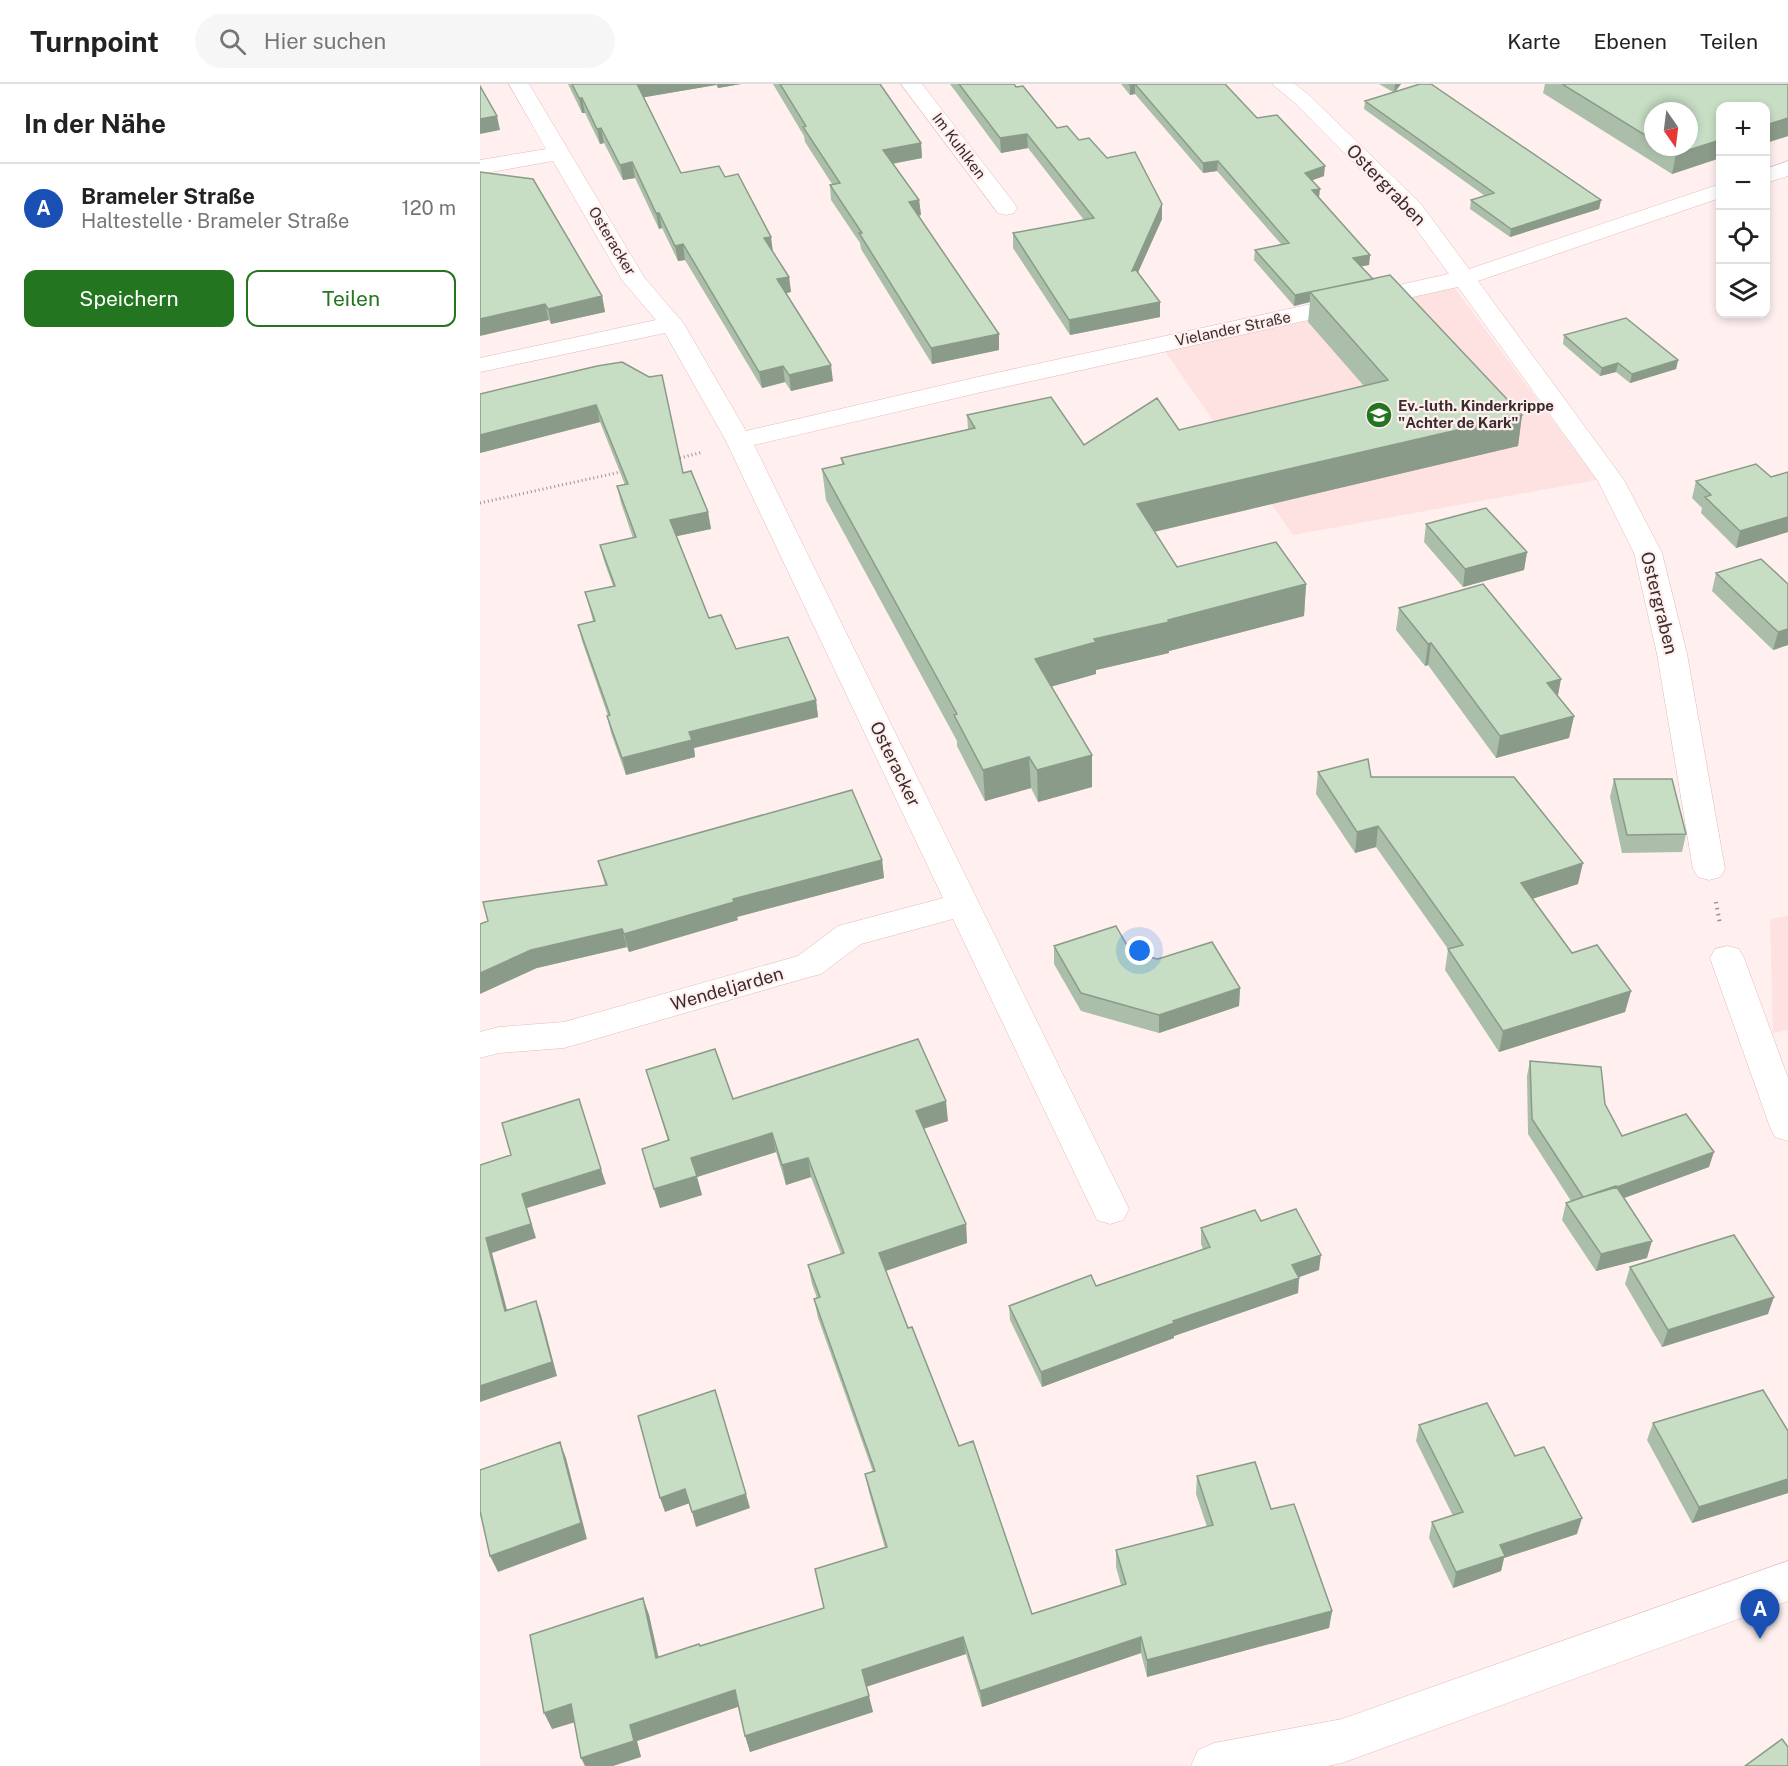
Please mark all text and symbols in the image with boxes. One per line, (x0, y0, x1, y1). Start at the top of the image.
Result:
search box (195, 14, 615, 68)
text: Turnpoint (30, 25, 159, 58)
icon: search (216, 25, 249, 58)
text: Hier suchen (264, 28, 386, 54)
text: Karte (1507, 29, 1561, 54)
text: Ebenen (1594, 29, 1667, 54)
text: Teilen (1700, 29, 1758, 54)
north arrow (1644, 102, 1698, 156)
map controls (1716, 102, 1770, 318)
button: + (1716, 102, 1770, 156)
text: In der Nähe (24, 108, 166, 139)
street label: Im Kuhlken (929, 110, 990, 182)
street label: Ostergraben (1342, 140, 1430, 230)
button: − (1716, 156, 1770, 210)
text: Brameler Straße (81, 183, 255, 209)
text: A (36, 196, 51, 220)
text: 120 m (402, 196, 456, 220)
street label: Osteracker (585, 203, 640, 278)
text: Haltestelle · Brameler Straße (81, 209, 349, 233)
button: locate (1716, 210, 1770, 264)
button: layers (1716, 264, 1770, 318)
button: Speichern (24, 270, 234, 327)
button: Teilen (246, 270, 456, 327)
street label: Vielander Straße (1174, 308, 1292, 349)
place label: Ev.-luth. Kinderkrippe "Achter de Kark" (1398, 397, 1554, 431)
school or university icon: Ev.-luth. Kinderkrippe "Achter de Kark" (1364, 400, 1394, 430)
street label: Ostergraben (1637, 549, 1682, 656)
street label: Osteracker (866, 718, 925, 810)
your location (1125, 936, 1154, 965)
street label: Wendeljarden (668, 962, 786, 1015)
pin: A (1740, 1590, 1780, 1639)

